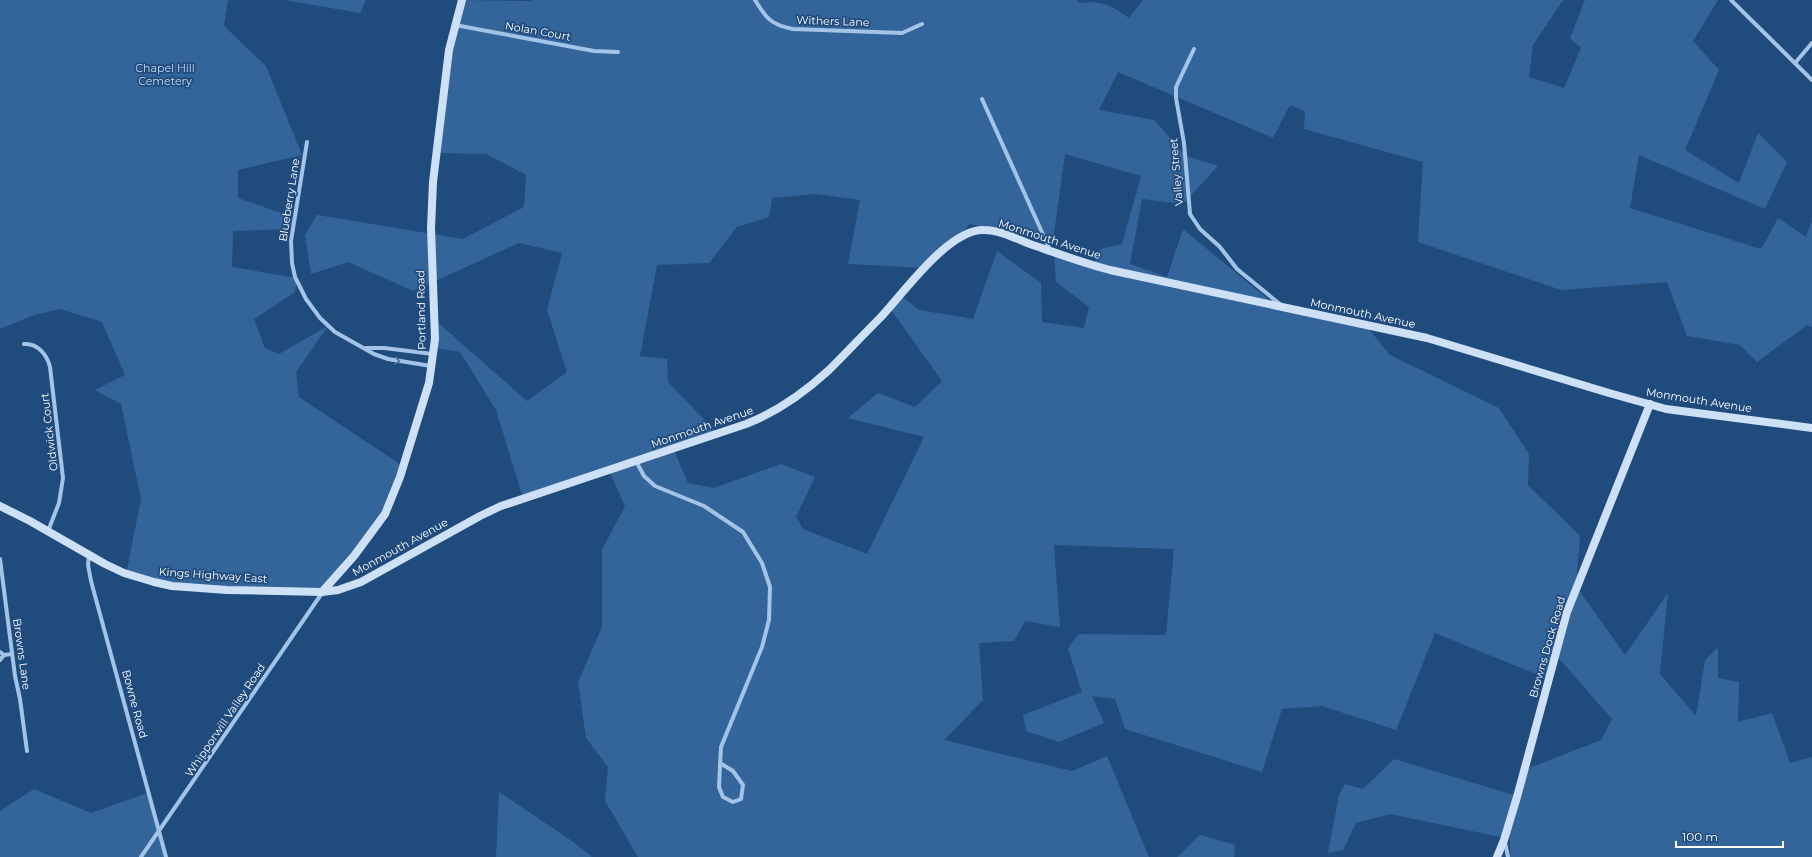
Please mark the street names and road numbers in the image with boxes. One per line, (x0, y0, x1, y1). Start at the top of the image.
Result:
street label: Withers Lane (796, 13, 870, 29)
street label: Nolan Court (504, 18, 572, 44)
street label: Valley Street (1166, 137, 1186, 207)
street label: Blueberry Lane (276, 157, 303, 243)
street label: Monmouth Avenue (997, 216, 1103, 262)
street label: Portland Road (413, 270, 429, 350)
street label: Monmouth Avenue (1309, 295, 1417, 331)
street label: Monmouth Avenue (1645, 385, 1753, 415)
street label: Oldwick Court (37, 392, 61, 472)
street label: Monmouth Avenue (649, 403, 755, 451)
street label: Monmouth Avenue (350, 515, 451, 579)
street label: Kings Highway East (158, 564, 268, 586)
street label: Browns Dock Road (1526, 595, 1568, 699)
street label: Browns Lane (10, 618, 34, 691)
street label: Whipporwill Valley Road (182, 661, 268, 779)
street label: Bowne Road (119, 668, 151, 740)

